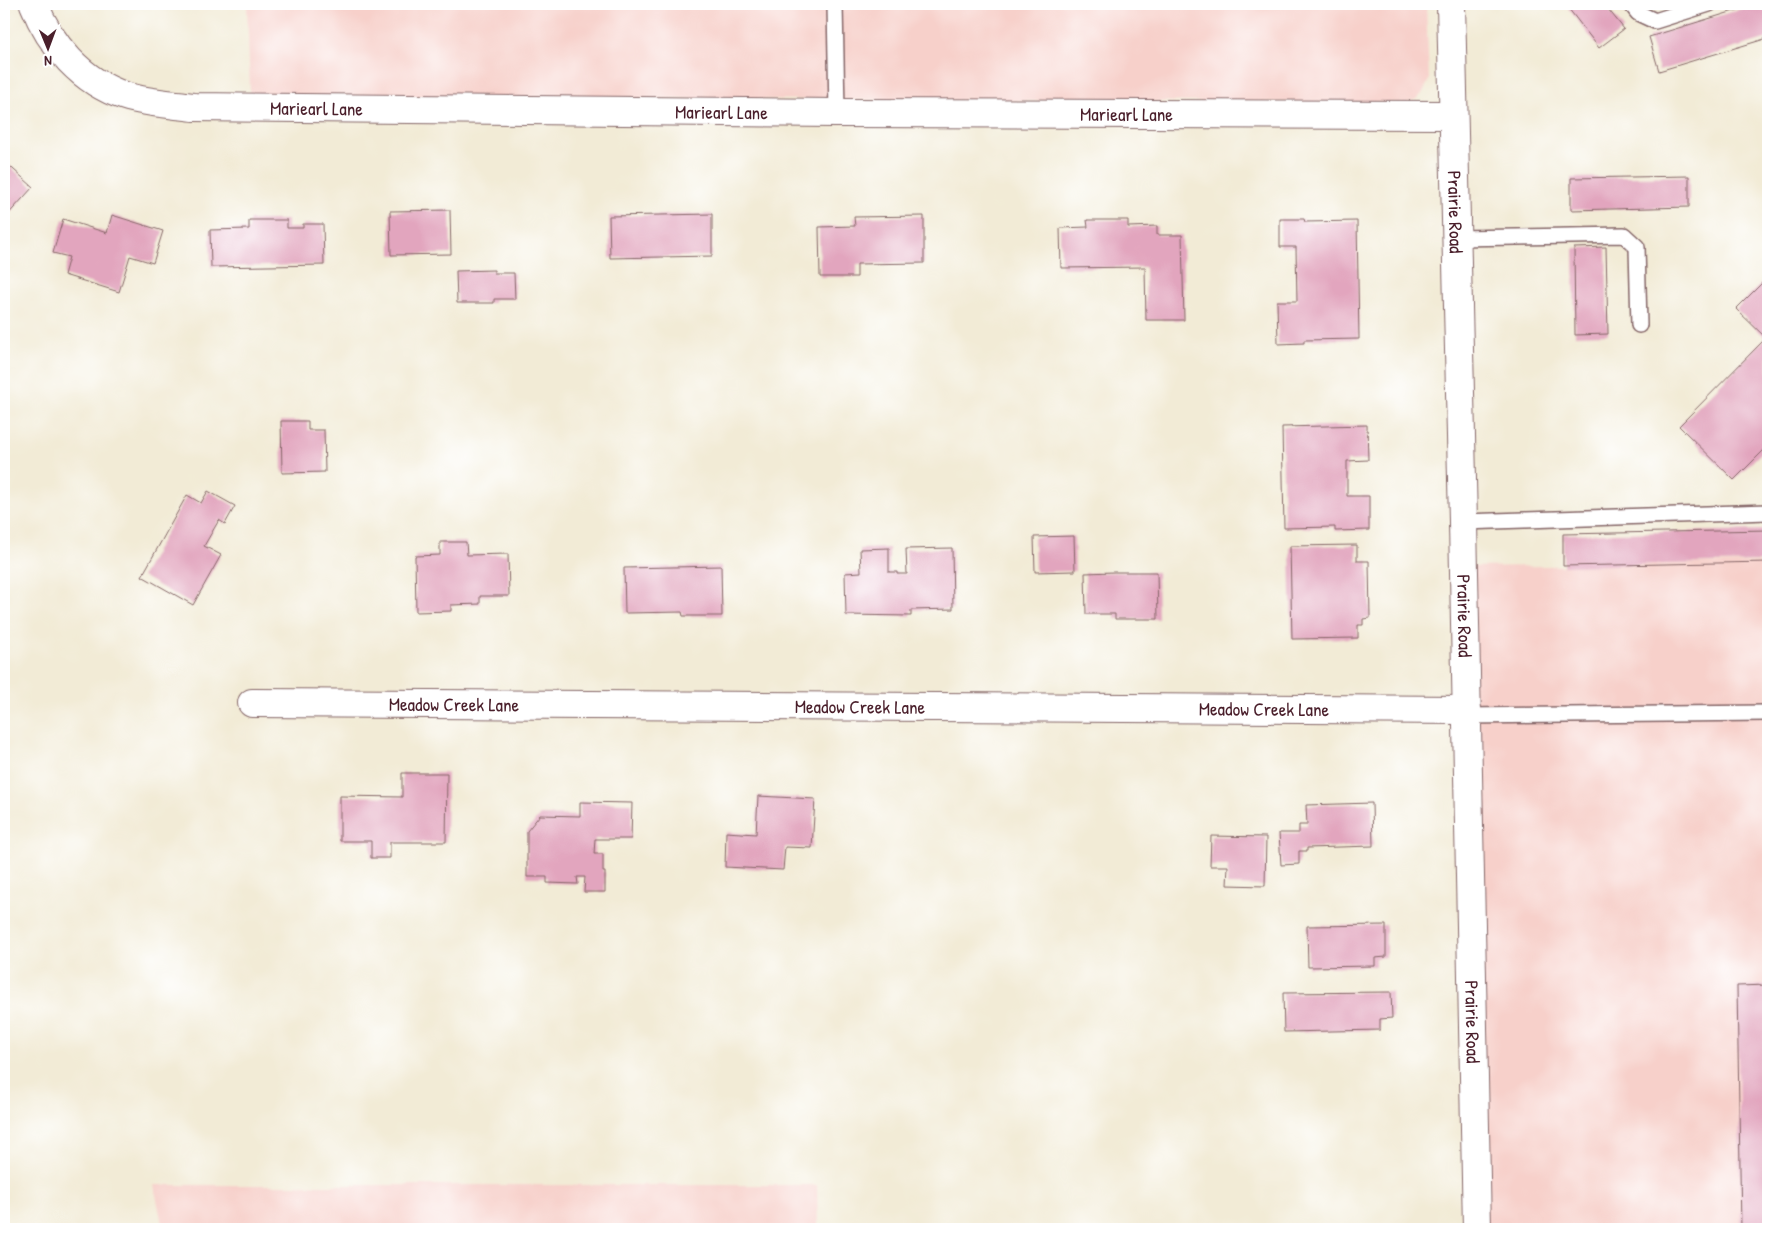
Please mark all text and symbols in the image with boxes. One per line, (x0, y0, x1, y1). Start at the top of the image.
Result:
north arrow (22, 22, 72, 72)
text: N (44, 52, 52, 71)
street label: Mariearl Lane (270, 95, 363, 122)
street label: Mariearl Lane (675, 98, 768, 125)
street label: Mariearl Lane (1080, 101, 1173, 127)
street label: Prairie Road (1442, 170, 1470, 254)
street label: Prairie Road (1451, 574, 1479, 658)
street label: Meadow Creek Lane (389, 691, 520, 718)
street label: Meadow Creek Lane (795, 693, 926, 720)
street label: Meadow Creek Lane (1199, 695, 1330, 722)
street label: Prairie Road (1459, 980, 1487, 1064)

